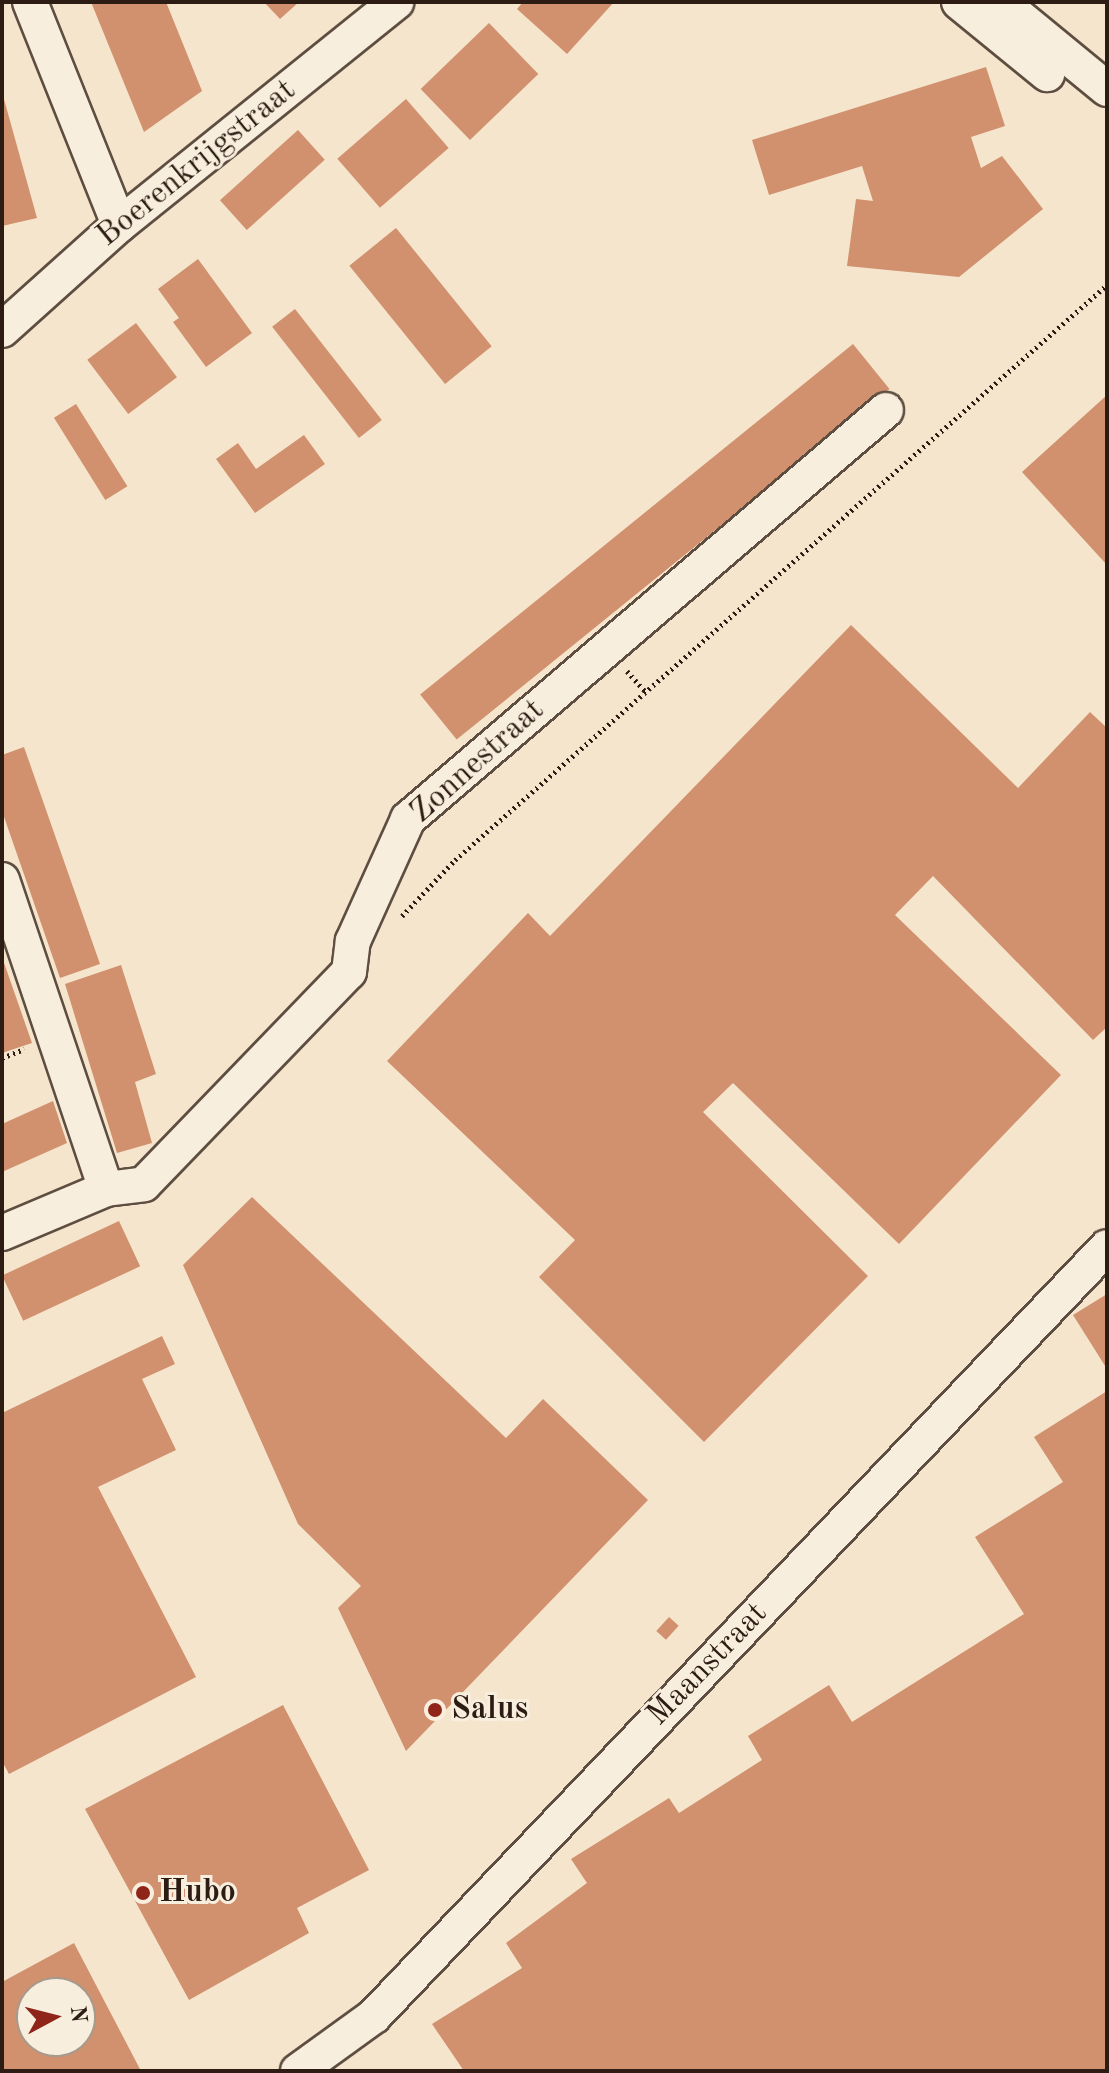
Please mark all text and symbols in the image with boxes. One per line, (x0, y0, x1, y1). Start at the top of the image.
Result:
street label: Boerenkrijgstraat (90, 72, 304, 256)
street label: Zonnestraat (403, 692, 553, 832)
street label: Maanstraat (640, 1595, 776, 1735)
place label: Salus (451, 1691, 528, 1729)
marker: Salus (426, 1701, 444, 1719)
place label: Hubo (159, 1874, 236, 1912)
marker: Hubo (134, 1884, 152, 1902)
north arrow (16, 1977, 96, 2057)
text: N (66, 2005, 90, 2024)

